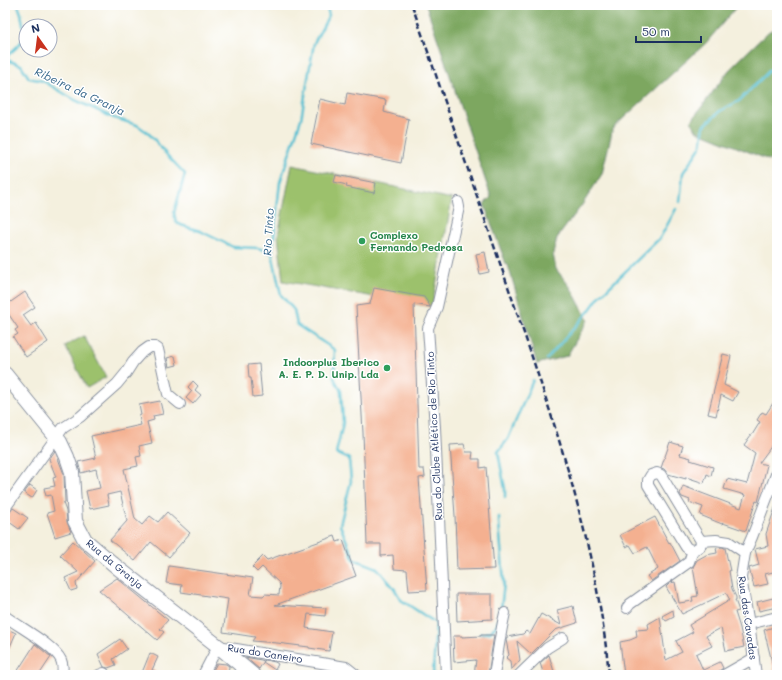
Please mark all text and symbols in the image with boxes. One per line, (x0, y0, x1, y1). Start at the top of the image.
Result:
north arrow (18, 18, 58, 58)
scale bar (636, 18, 701, 44)
text: N (30, 20, 41, 36)
text: 50 m (642, 23, 670, 39)
water label: Ribeira da Granja (32, 63, 128, 119)
water label: Rio Tinto (259, 207, 277, 256)
place label: Complexo Fernando Pedrosa (370, 228, 463, 254)
marker: Complexo Fernando Pedrosa (357, 236, 367, 246)
street label: Rua do Clube Atlético de Rio Tinto (423, 351, 445, 521)
place label: Indoorplus Iberico A. E. P. D. Unip. Lda (279, 355, 379, 381)
marker: Indoorplus Iberico A. E. P. D. Unip. Lda (382, 363, 392, 373)
street label: Rua da Granja (83, 536, 147, 592)
street label: Rua das Cavadas (735, 575, 761, 661)
street label: Rua do Caneiro (226, 640, 304, 666)

